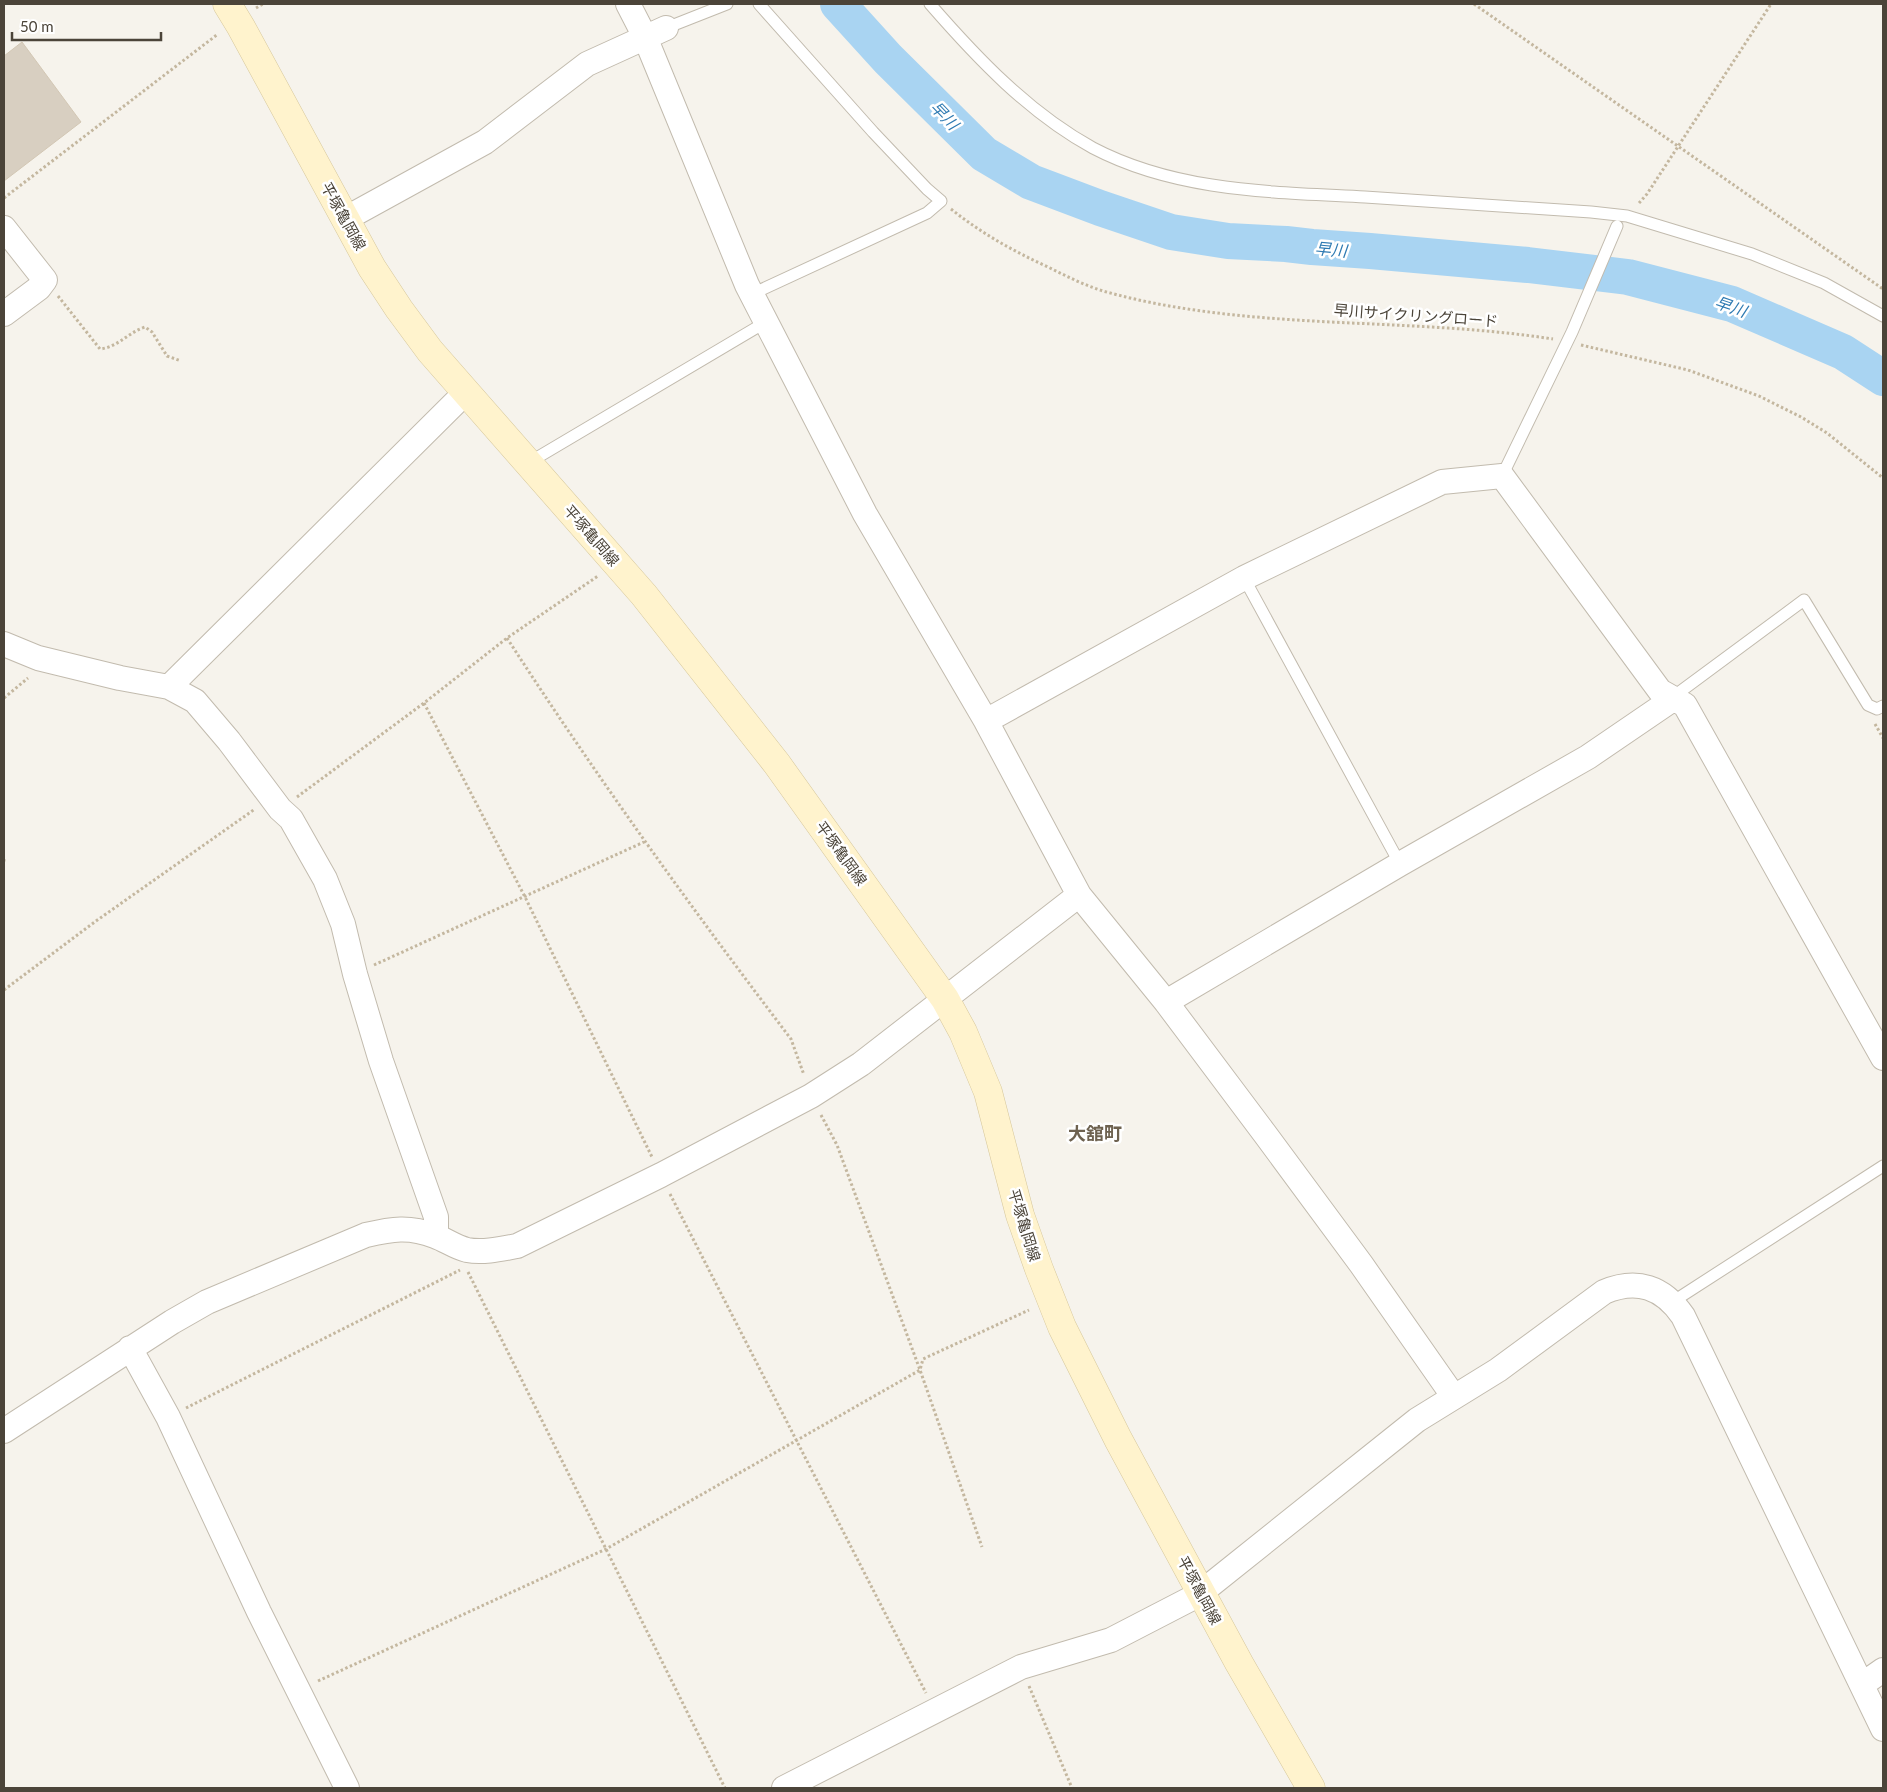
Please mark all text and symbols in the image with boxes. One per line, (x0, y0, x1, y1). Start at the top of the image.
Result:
scale bar (12, 10, 161, 42)
text: 50 m (20, 17, 54, 35)
water label: 早川 (927, 97, 964, 135)
street label: 平塚亀岡線 (318, 179, 370, 253)
water label: 早川 (1314, 238, 1350, 260)
water label: 早川 (1713, 292, 1751, 321)
street label: 早川サイクリングロード (1333, 300, 1499, 330)
street label: 平塚亀岡線 (561, 501, 623, 569)
street label: 平塚亀岡線 (813, 817, 871, 889)
district label: 大舘町 (1068, 1122, 1122, 1144)
street label: 平塚亀岡線 (1005, 1186, 1045, 1264)
street label: 平塚亀岡線 (1174, 1553, 1226, 1627)

